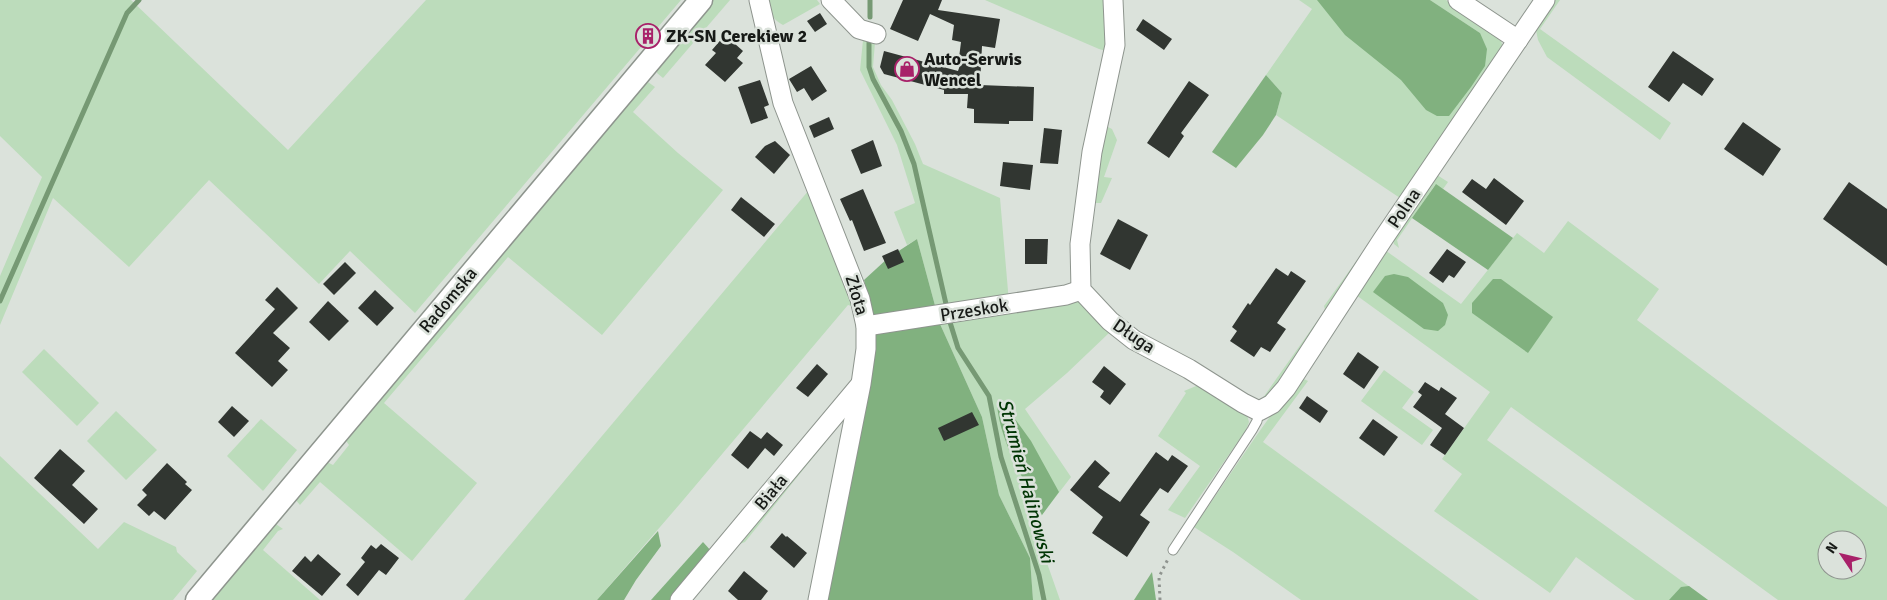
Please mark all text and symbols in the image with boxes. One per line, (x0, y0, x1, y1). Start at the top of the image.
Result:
building icon: ZK-SN Cerekiew 2 (635, 23, 661, 49)
place label: ZK-SN Cerekiew 2 (666, 25, 807, 47)
place label: Auto-Serwis Wencel (924, 48, 1022, 91)
shop icon: Auto-Serwis Wencel (894, 56, 920, 82)
street label: Polna (1383, 184, 1425, 232)
street label: Radomska (414, 263, 482, 337)
street label: Złota (841, 272, 873, 318)
street label: Przeskok (938, 294, 1010, 326)
street label: Długa (1109, 314, 1159, 358)
water label: Strumień Halinowski (993, 396, 1060, 567)
street label: Biała (750, 470, 792, 514)
north arrow (1817, 530, 1867, 580)
text: N (1822, 539, 1842, 557)

